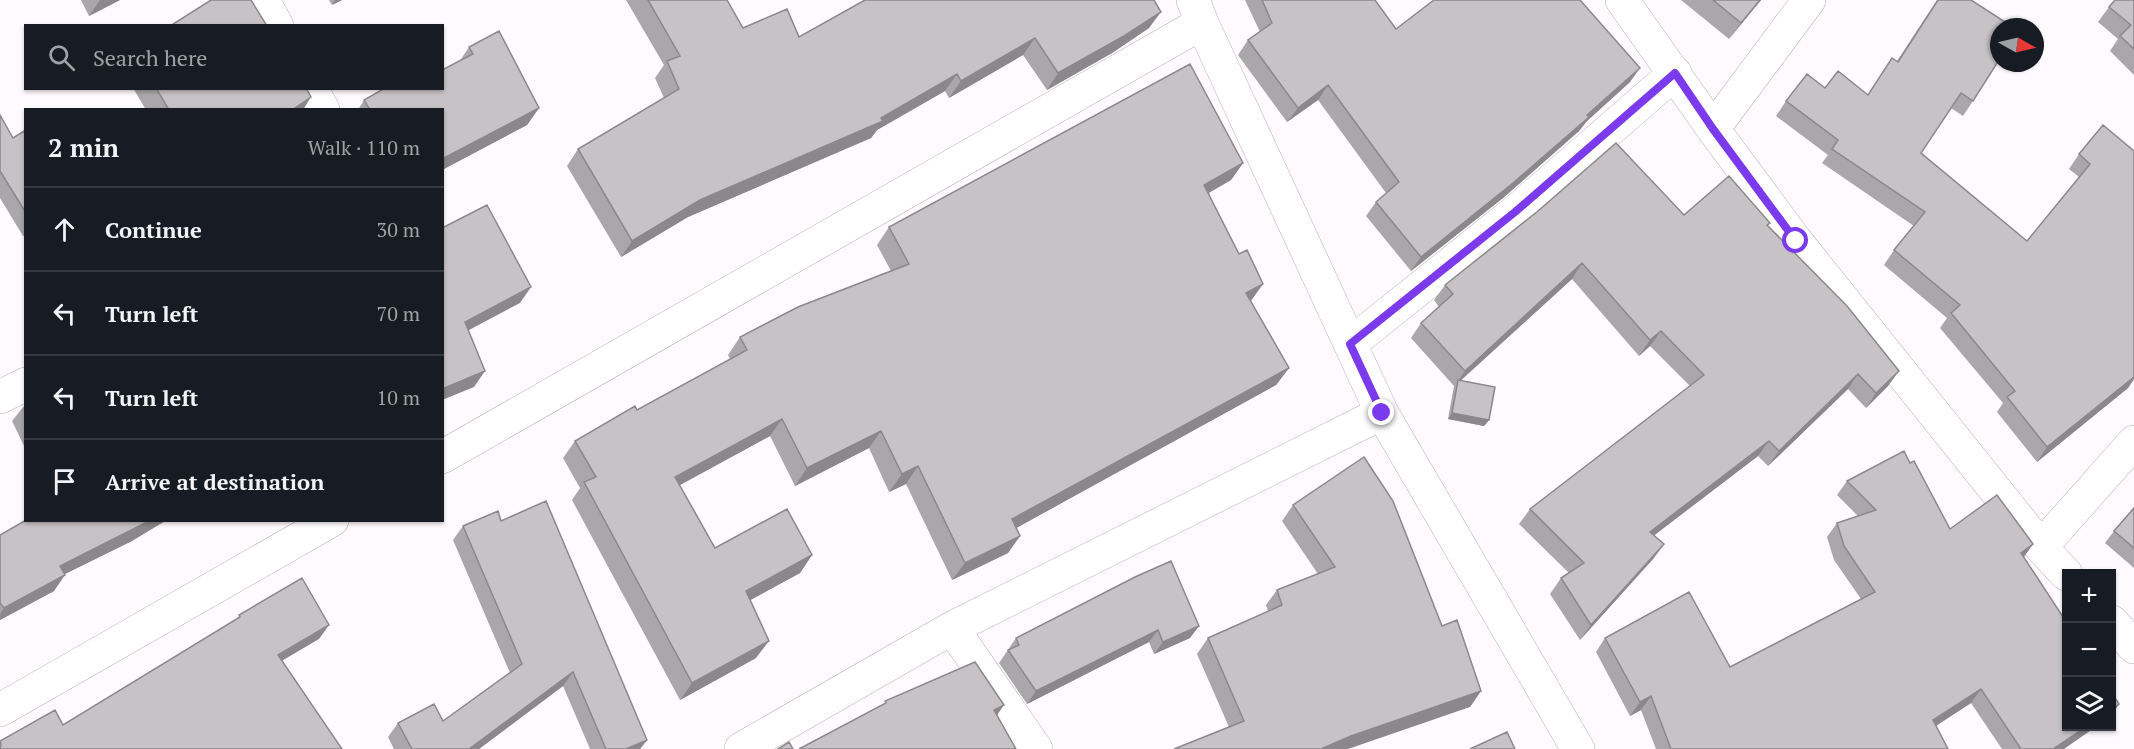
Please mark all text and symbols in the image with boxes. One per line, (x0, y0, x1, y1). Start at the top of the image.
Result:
north arrow (1990, 18, 2044, 72)
search box (24, 24, 444, 90)
icon: search (45, 41, 78, 74)
text: Search here (93, 43, 207, 72)
text: 2 min (48, 130, 119, 164)
text: Walk · 110 m (308, 134, 420, 161)
icon: ahead (48, 213, 81, 246)
text: Continue (105, 215, 202, 244)
text: 30 m (377, 216, 420, 243)
route start (1782, 227, 1808, 253)
icon: left (48, 297, 81, 330)
text: Turn left (105, 299, 198, 328)
text: 70 m (377, 300, 420, 327)
icon: left (48, 381, 81, 414)
text: Turn left (105, 383, 198, 412)
text: 10 m (377, 384, 420, 411)
route end (1368, 399, 1394, 425)
icon: arrive (48, 465, 81, 498)
text: Arrive at destination (105, 467, 324, 496)
map controls (2062, 569, 2116, 731)
button: + (2062, 569, 2116, 623)
button: − (2062, 623, 2116, 677)
button: layers (2062, 677, 2116, 731)

